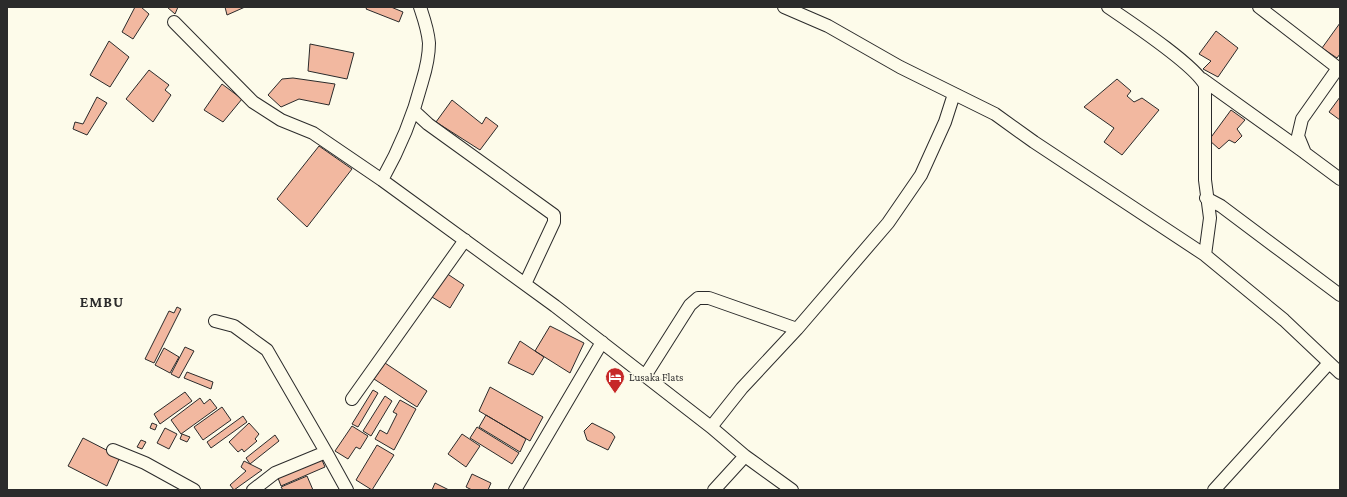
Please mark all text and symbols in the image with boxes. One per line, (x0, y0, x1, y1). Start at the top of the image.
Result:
district label: EMBU (80, 294, 124, 310)
hotel icon: Lusaka Flats (604, 366, 626, 394)
place label: Lusaka Flats (629, 371, 683, 383)

